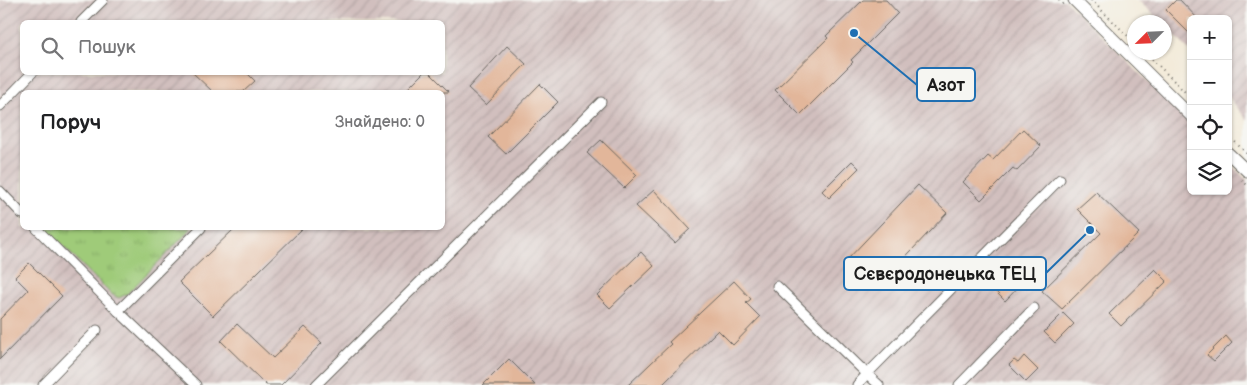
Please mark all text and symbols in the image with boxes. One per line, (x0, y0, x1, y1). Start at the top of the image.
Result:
north arrow (1127, 15, 1172, 60)
map controls (1187, 15, 1232, 195)
button: + (1187, 15, 1232, 60)
search box (20, 20, 445, 75)
icon: search (38, 34, 66, 62)
text: Пошук (78, 36, 136, 59)
button: − (1187, 60, 1232, 105)
callout: Азот (917, 68, 975, 101)
text: Азот (926, 75, 965, 96)
button: locate (1187, 105, 1232, 150)
text: Поруч (40, 110, 101, 135)
text: Знайдено: 0 (335, 113, 425, 132)
button: layers (1187, 150, 1232, 195)
callout: Сєвєродонецька ТЕЦ (844, 257, 1046, 290)
text: Сєвєродонецька ТЕЦ (854, 264, 1036, 285)

